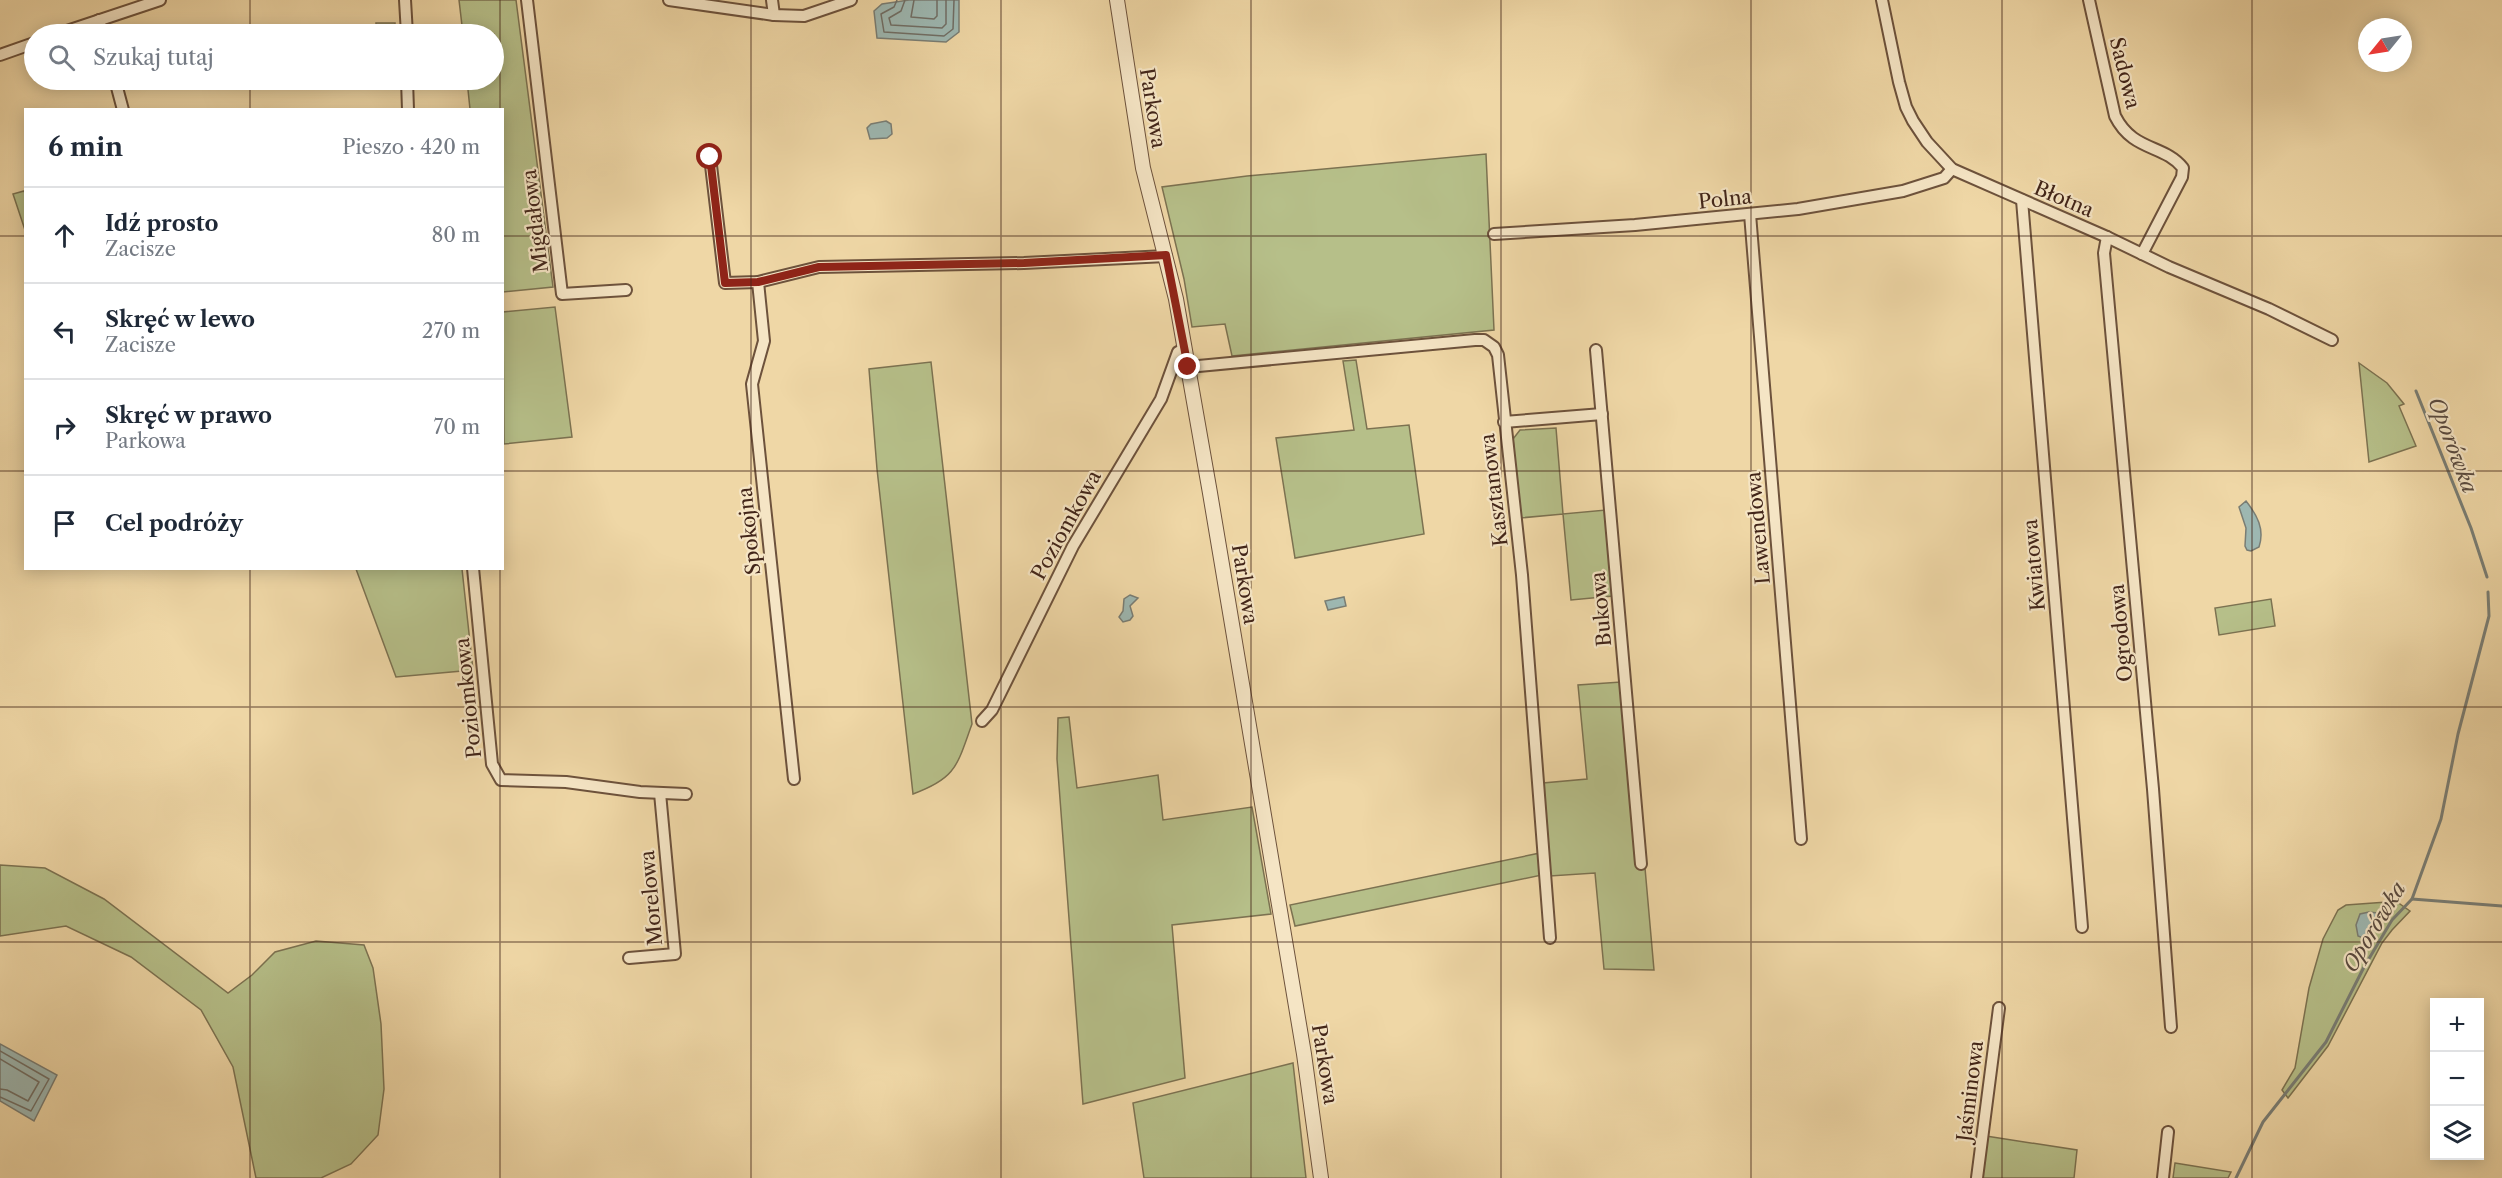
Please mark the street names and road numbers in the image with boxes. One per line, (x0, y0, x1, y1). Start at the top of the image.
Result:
street label: Sadowa (2105, 35, 2146, 112)
street label: Parkowa (1135, 66, 1171, 150)
street label: Migdałowa (517, 168, 553, 274)
street label: Błotna (2031, 176, 2098, 222)
street label: Polna (1697, 184, 1754, 214)
street label: Kasztanowa (1475, 432, 1513, 548)
street label: Poziomkowa (1026, 466, 1106, 584)
street label: Lawendowa (1741, 470, 1775, 585)
street label: Spokojna (732, 485, 766, 576)
street label: Kwiatowa (2018, 518, 2050, 612)
street label: Parkowa (1227, 542, 1263, 626)
street label: Bukowa (1586, 570, 1616, 648)
street label: Ogrodowa (2105, 583, 2137, 683)
street label: Poziomkowa (450, 636, 486, 760)
street label: Morelowa (635, 849, 667, 947)
street label: Parkowa (1307, 1022, 1343, 1106)
street label: Jaśminowa (1952, 1039, 1988, 1146)

